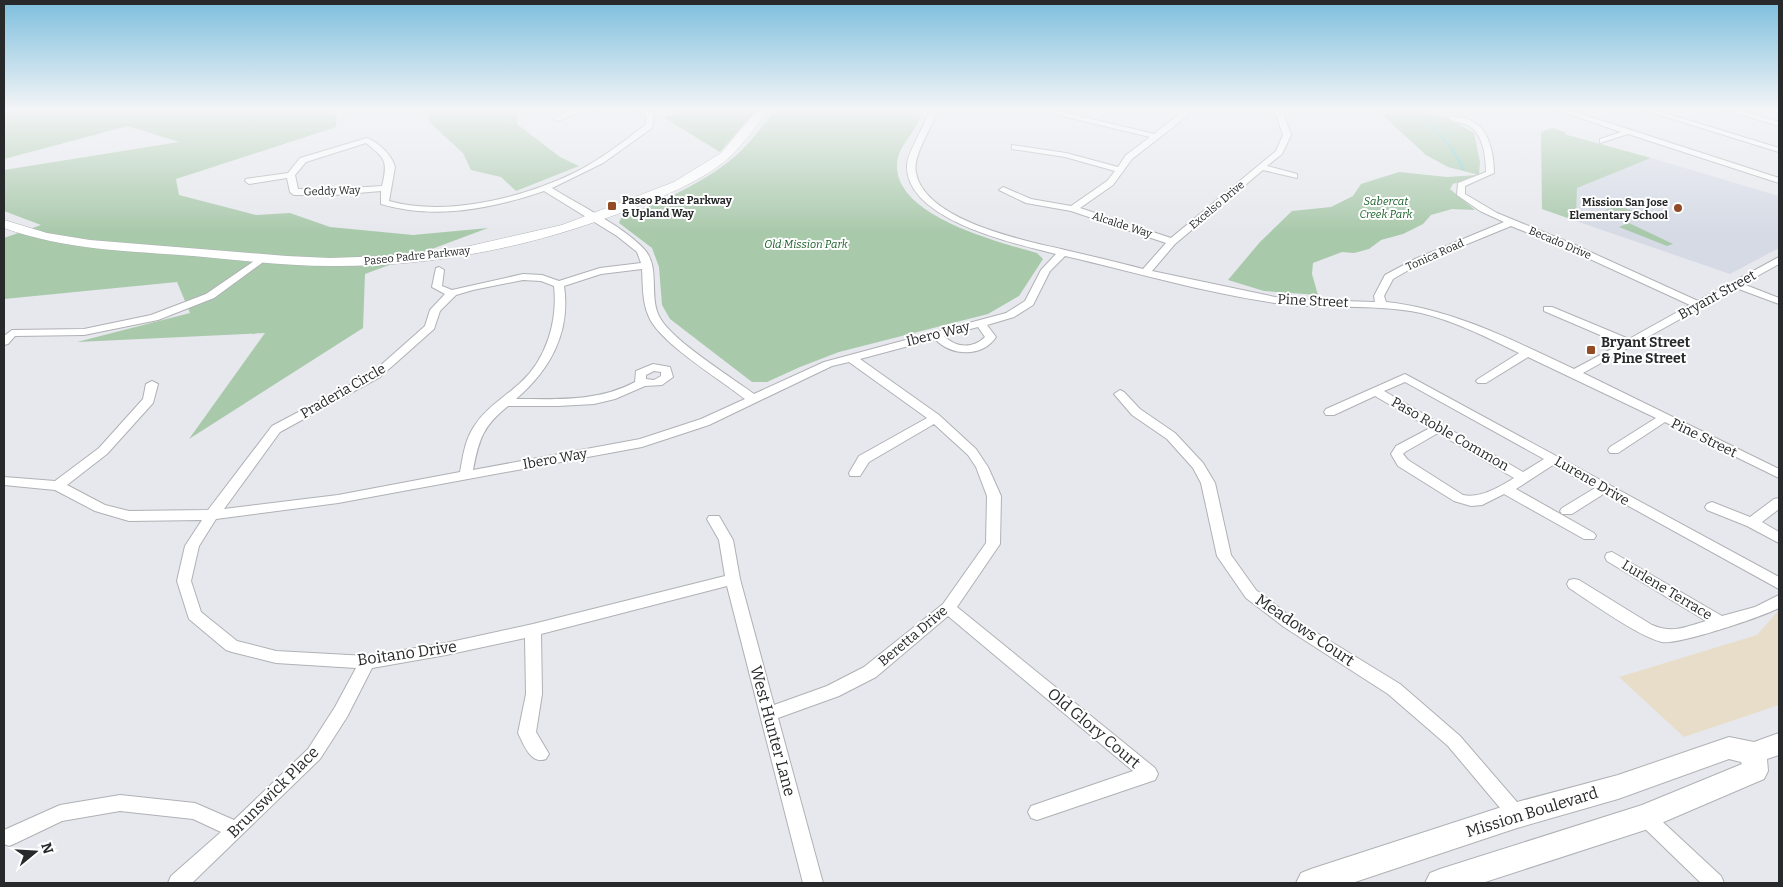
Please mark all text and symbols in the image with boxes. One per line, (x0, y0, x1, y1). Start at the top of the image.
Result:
street label: Excelso Drive (1187, 178, 1247, 232)
street label: Geddy Way (303, 184, 361, 198)
place label: Paseo Padre Parkway & Upland Way (622, 194, 733, 220)
park label: Sabercat Creek Park (1360, 195, 1413, 221)
place label: Mission San Jose Elementary School (1569, 196, 1669, 222)
marker: Paseo Padre Parkway & Upland Way (606, 200, 618, 212)
marker: Mission San Jose Elementary School (1672, 202, 1684, 214)
street label: Alcalde Way (1090, 209, 1154, 241)
street label: Becado Drive (1527, 224, 1593, 262)
street label: Tonica Road (1404, 236, 1466, 274)
park label: Old Mission Park (764, 238, 849, 251)
street label: Paseo Padre Parkway (363, 244, 471, 268)
street label: Bryant Street (1675, 267, 1759, 323)
street label: Pine Street (1277, 291, 1349, 311)
street label: Ibero Way (904, 318, 972, 350)
place label: Bryant Street & Pine Street (1601, 334, 1691, 367)
marker: Bryant Street & Pine Street (1585, 344, 1597, 356)
street label: Praderia Circle (297, 360, 389, 422)
street label: Paso Roble Common (1388, 393, 1512, 475)
street label: Pine Street (1668, 415, 1740, 461)
street label: Ibero Way (521, 445, 589, 473)
street label: Lurene Drive (1552, 453, 1632, 509)
street label: Lurlene Terrace (1619, 556, 1715, 624)
street label: Meadows Court (1252, 590, 1358, 670)
street label: Beretta Drive (875, 602, 951, 670)
street label: Boitano Drive (356, 637, 458, 669)
street label: West Hunter Lane (746, 664, 800, 798)
street label: Old Glory Court (1044, 684, 1144, 772)
street label: Brunswick Place (223, 742, 323, 842)
street label: Mission Boulevard (1464, 783, 1601, 841)
north arrow (10, 827, 60, 877)
text: N (37, 840, 57, 856)

